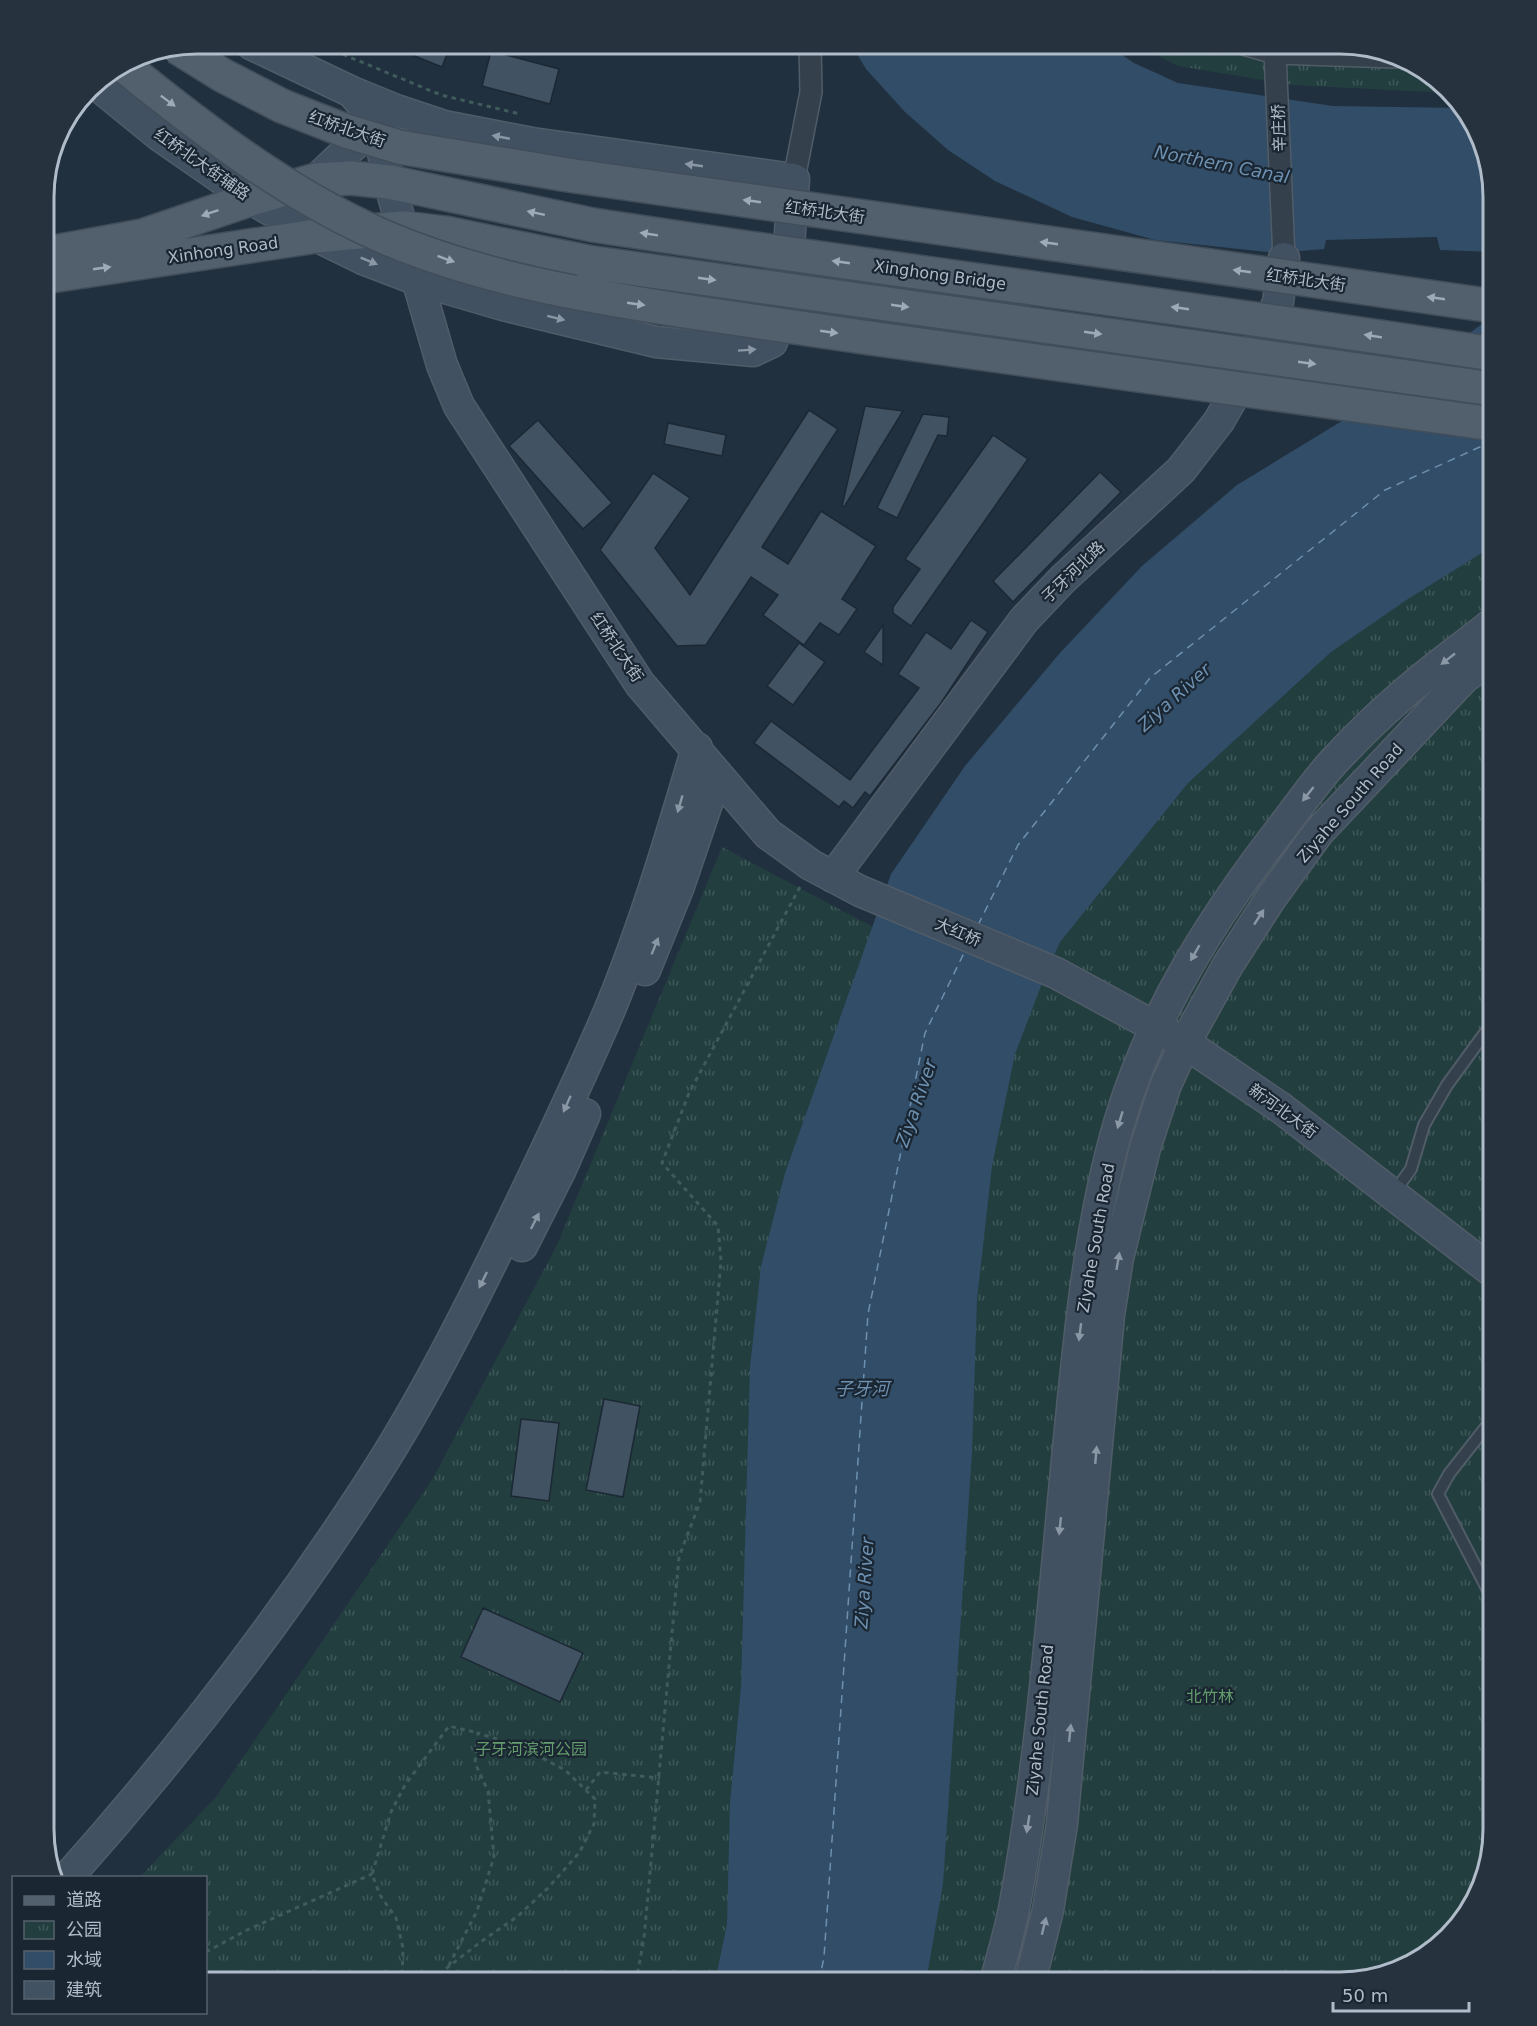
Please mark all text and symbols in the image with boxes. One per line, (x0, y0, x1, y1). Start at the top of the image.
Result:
one-way arrow (161, 95, 176, 107)
street label: 辛庄桥 (1269, 104, 1289, 152)
street label: 红桥北大街 (306, 107, 388, 151)
street label: 红桥北大街辅路 (151, 124, 253, 204)
one-way arrow (491, 132, 510, 141)
water label: Northern Canal (1153, 141, 1291, 187)
one-way arrow (685, 161, 704, 170)
one-way arrow (743, 197, 762, 206)
street label: 红桥北大街 (784, 197, 866, 227)
one-way arrow (201, 208, 219, 218)
one-way arrow (526, 208, 545, 217)
one-way arrow (639, 229, 658, 238)
street label: Xinhong Road (167, 233, 279, 267)
one-way arrow (1040, 239, 1059, 248)
one-way arrow (437, 255, 455, 264)
one-way arrow (361, 256, 379, 266)
street label: Xinghong Bridge (873, 256, 1007, 294)
one-way arrow (832, 257, 851, 267)
one-way arrow (92, 263, 111, 272)
street label: 红桥北大街 (1265, 265, 1347, 295)
one-way arrow (1233, 266, 1252, 275)
one-way arrow (698, 275, 717, 284)
one-way arrow (1426, 293, 1445, 302)
one-way arrow (626, 299, 645, 308)
one-way arrow (891, 302, 910, 311)
one-way arrow (1171, 304, 1190, 313)
one-way arrow (546, 313, 565, 323)
one-way arrow (819, 328, 838, 337)
one-way arrow (1084, 329, 1103, 338)
one-way arrow (1364, 331, 1383, 340)
one-way arrow (738, 345, 757, 354)
one-way arrow (1298, 358, 1317, 367)
street label: 子牙河北路 (1038, 537, 1108, 607)
street label: 红桥北大街 (587, 609, 647, 685)
one-way arrow (1440, 652, 1455, 664)
water label: Ziya River (1132, 658, 1216, 736)
street label: Ziyahe South Road (1293, 740, 1407, 866)
one-way arrow (1302, 786, 1315, 802)
one-way arrow (675, 795, 684, 813)
one-way arrow (1253, 909, 1264, 925)
street label: 大红桥 (932, 914, 984, 950)
one-way arrow (651, 937, 660, 955)
one-way arrow (1190, 945, 1200, 962)
water label: Ziya River (891, 1055, 941, 1151)
street label: 新河北大街 (1245, 1080, 1321, 1142)
one-way arrow (562, 1095, 571, 1113)
one-way arrow (1115, 1112, 1124, 1130)
street label: Ziyahe South Road (1073, 1162, 1119, 1314)
one-way arrow (530, 1212, 540, 1229)
one-way arrow (1114, 1252, 1123, 1271)
one-way arrow (478, 1271, 487, 1288)
one-way arrow (1075, 1323, 1085, 1342)
water label: 子牙河 (835, 1378, 892, 1399)
one-way arrow (1091, 1445, 1101, 1464)
one-way arrow (1056, 1517, 1065, 1536)
water label: Ziya River (850, 1535, 878, 1630)
street label: Ziyahe South Road (1023, 1644, 1057, 1796)
park label: 北竹林 (1186, 1687, 1234, 1706)
one-way arrow (1065, 1723, 1075, 1742)
park label: 子牙河滨河公园 (475, 1740, 587, 1759)
one-way arrow (1023, 1815, 1032, 1834)
legend (12, 1876, 207, 2014)
text: 道路 (66, 1889, 102, 1910)
one-way arrow (1040, 1917, 1050, 1935)
text: 公园 (66, 1919, 102, 1940)
text: 水域 (66, 1949, 102, 1970)
scale bar (1333, 1975, 1470, 2013)
text: 建筑 (66, 1979, 102, 2000)
text: 50 m (1342, 1985, 1388, 2006)

